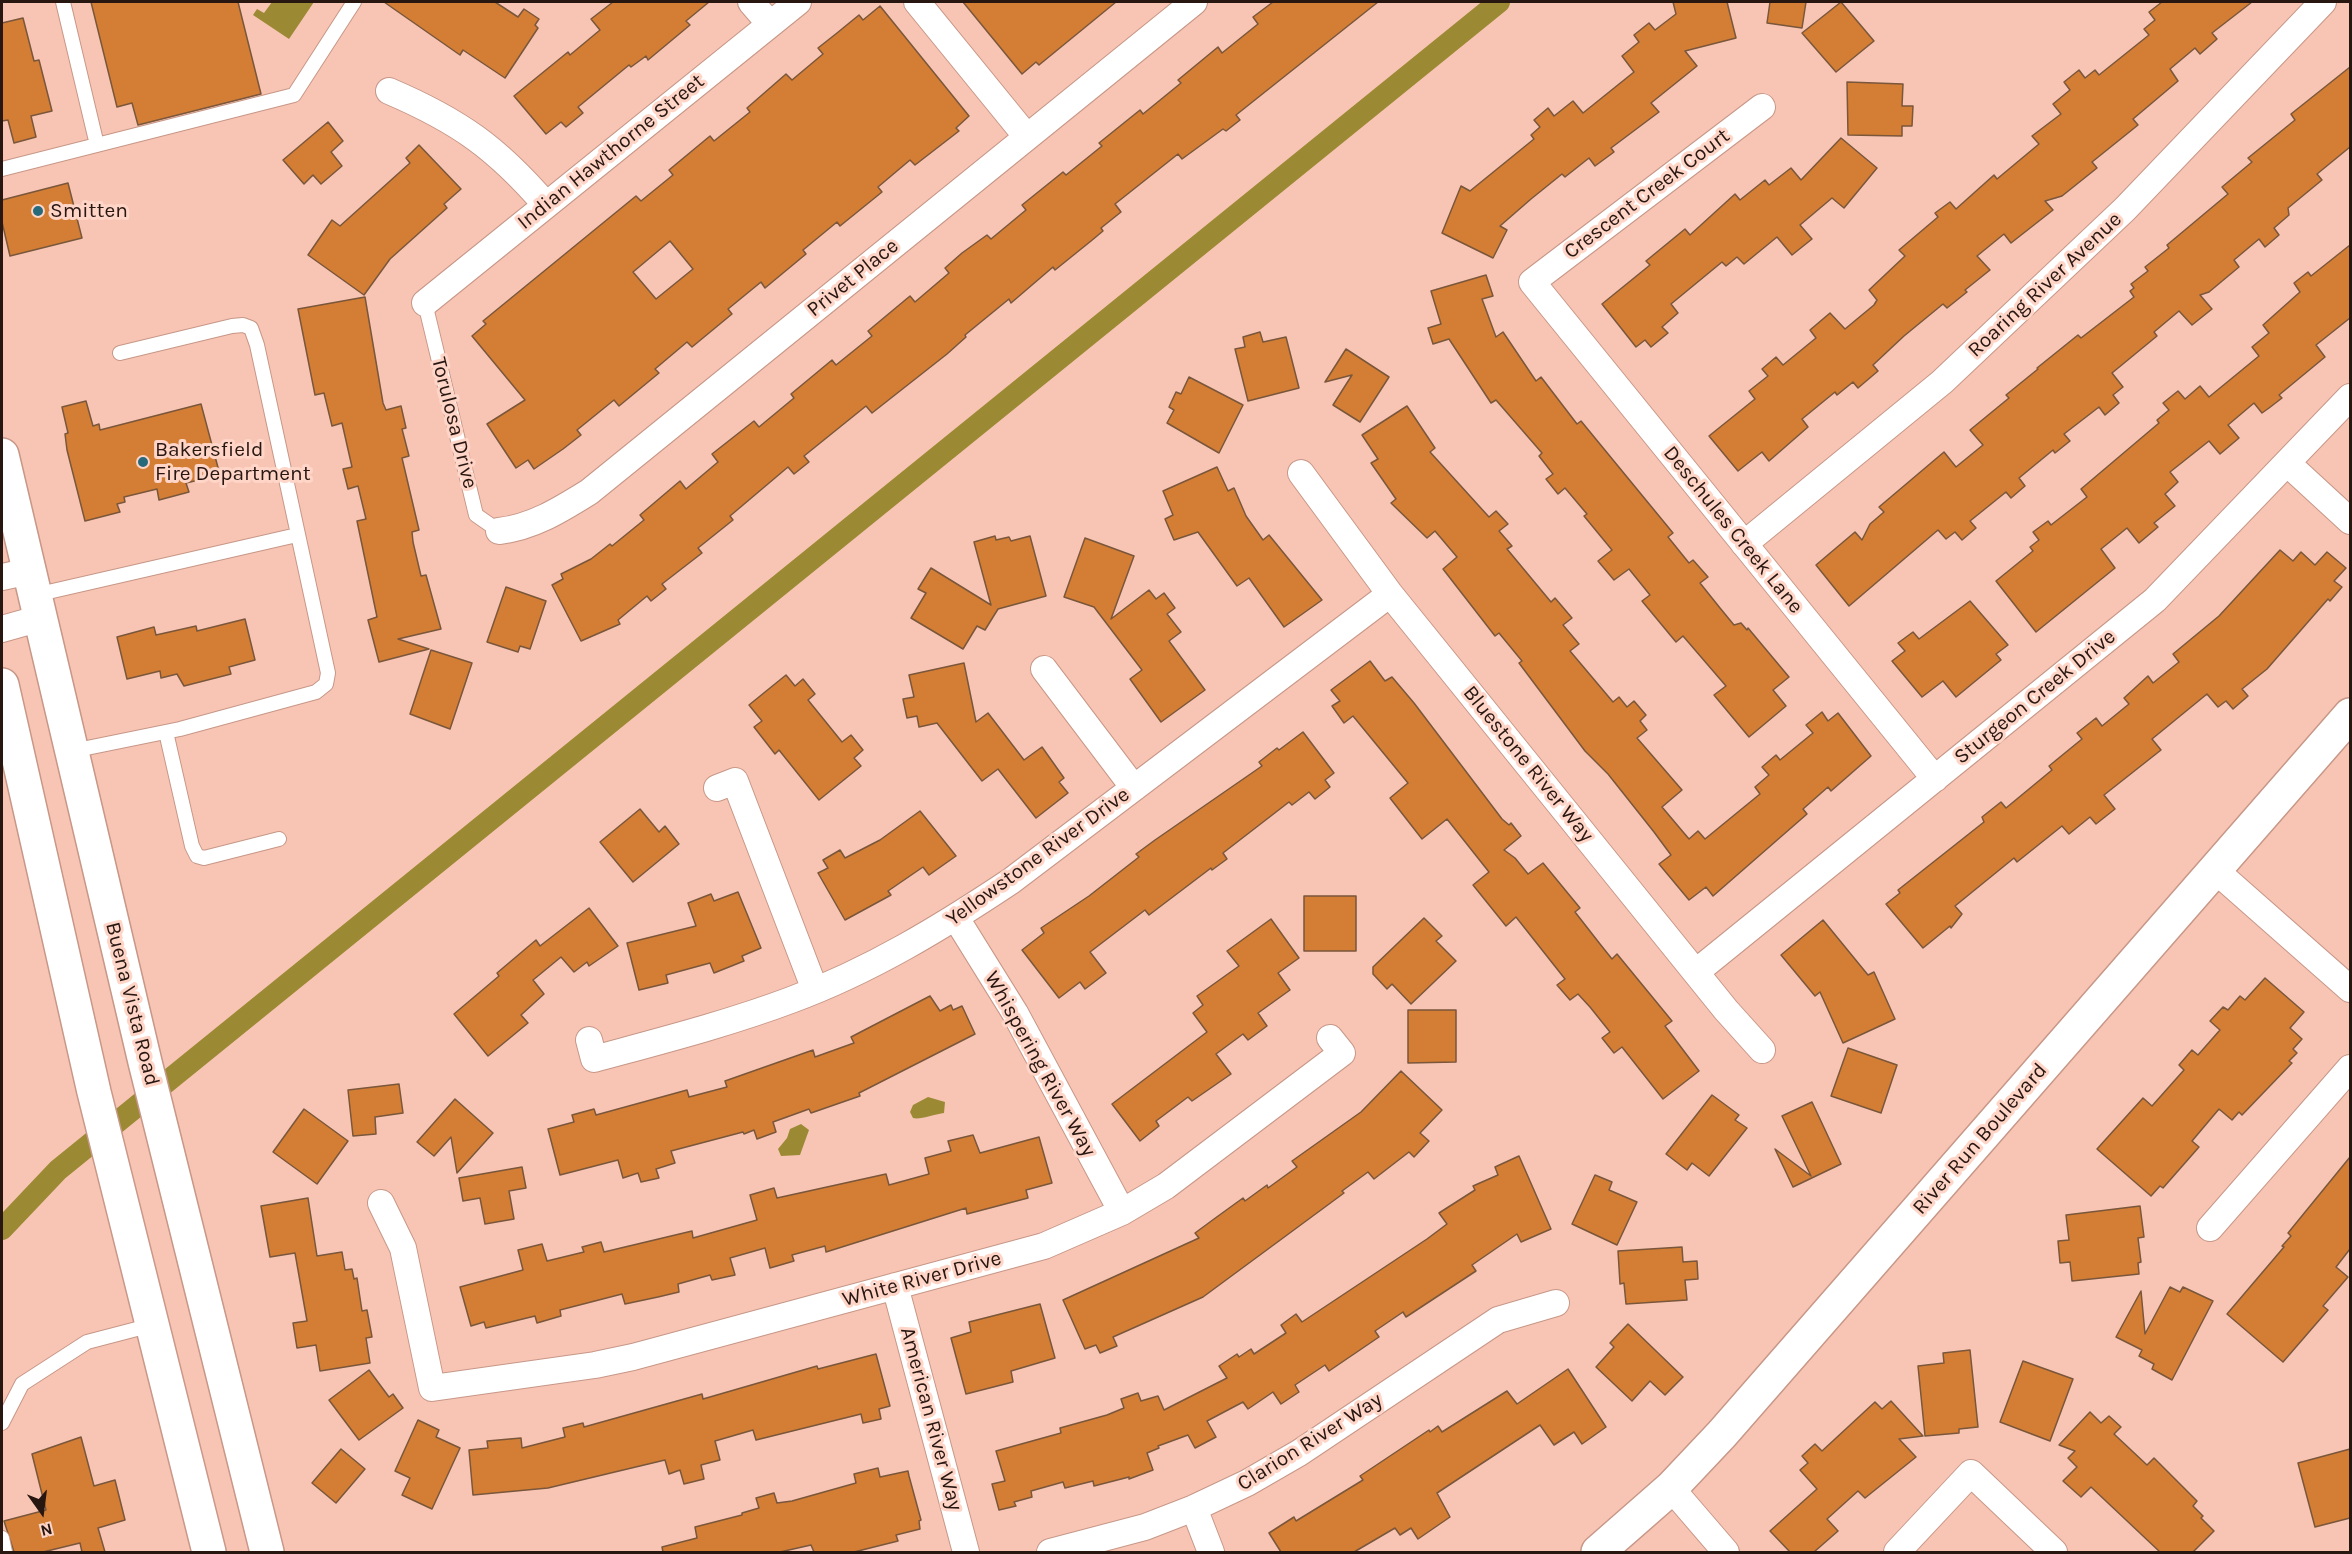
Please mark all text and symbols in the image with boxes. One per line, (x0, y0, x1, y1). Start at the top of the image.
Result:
street label: Indian Hawthorne Street (513, 69, 709, 235)
street label: Crescent Creek Court (1559, 123, 1735, 265)
place label: Smitten (50, 198, 128, 224)
marker: Smitten (31, 204, 45, 218)
street label: Roaring River Avenue (1963, 207, 2127, 363)
street label: Privet Place (802, 233, 904, 323)
street label: Torulosa Drive (425, 355, 483, 491)
place label: Bakersfield Fire Department (155, 437, 311, 487)
street label: Deschules Creek Lane (1658, 441, 1808, 619)
marker: Bakersfield Fire Department (136, 455, 150, 469)
street label: Sturgeon Creek Drive (1949, 624, 2121, 770)
street label: Bluestone River Way (1457, 681, 1599, 847)
street label: Yellowstone River Drive (941, 782, 1135, 932)
street label: Buena Vista Road (99, 920, 165, 1088)
street label: Whispering River Way (979, 967, 1101, 1161)
street label: River Run Boulevard (1907, 1058, 2053, 1220)
street label: White River Drive (840, 1246, 1004, 1312)
street label: American River Way (894, 1325, 968, 1513)
street label: Clarion River Way (1233, 1387, 1387, 1497)
north arrow (12, 1482, 72, 1542)
text: N (39, 1519, 54, 1541)

